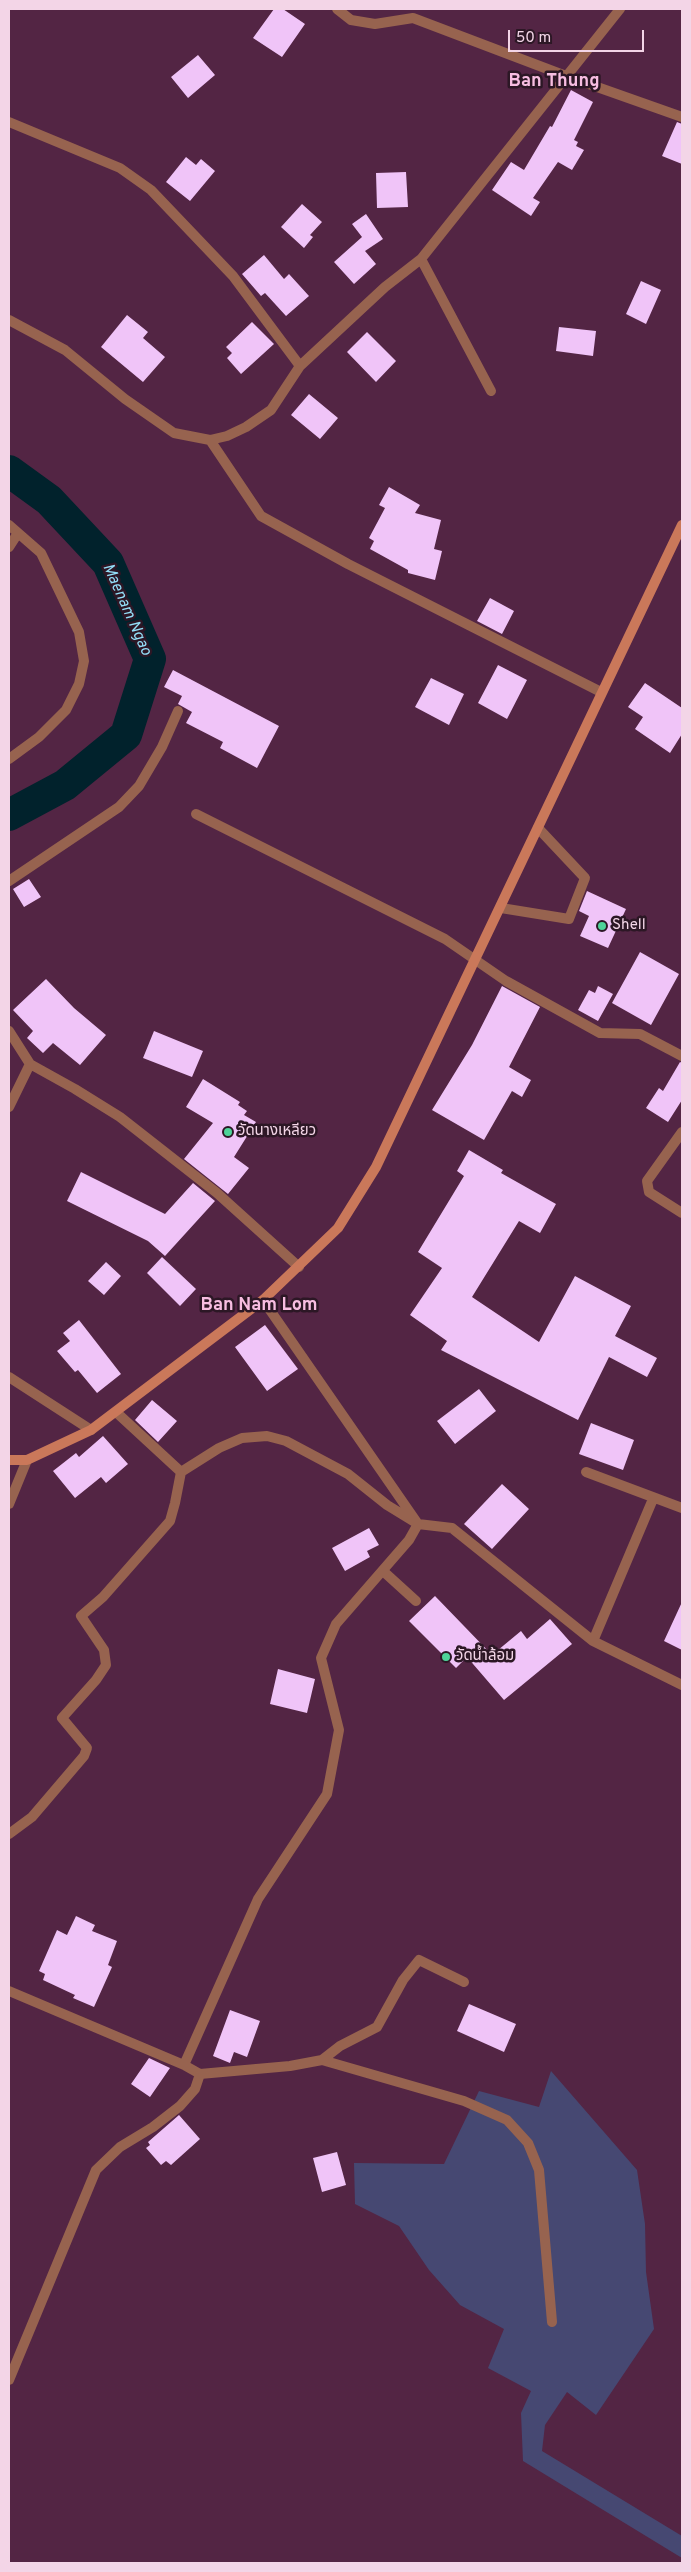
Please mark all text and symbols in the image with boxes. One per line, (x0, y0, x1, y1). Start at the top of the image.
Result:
scale bar (511, 20, 647, 52)
text: 50 m (516, 29, 551, 48)
district label: Ban Thung (508, 71, 600, 93)
water label: Maenam Ngao (97, 561, 155, 659)
place label: Shell (612, 917, 646, 935)
marker: Shell (596, 920, 608, 932)
place label: วัดนางเหลียว (238, 1123, 316, 1141)
marker: วัดนางเหลียว (222, 1126, 234, 1138)
district label: Ban Nam Lom (200, 1295, 318, 1317)
place label: วัดน้ำล้อม (456, 1648, 514, 1666)
marker: วัดน้ำล้อม (440, 1651, 452, 1663)

